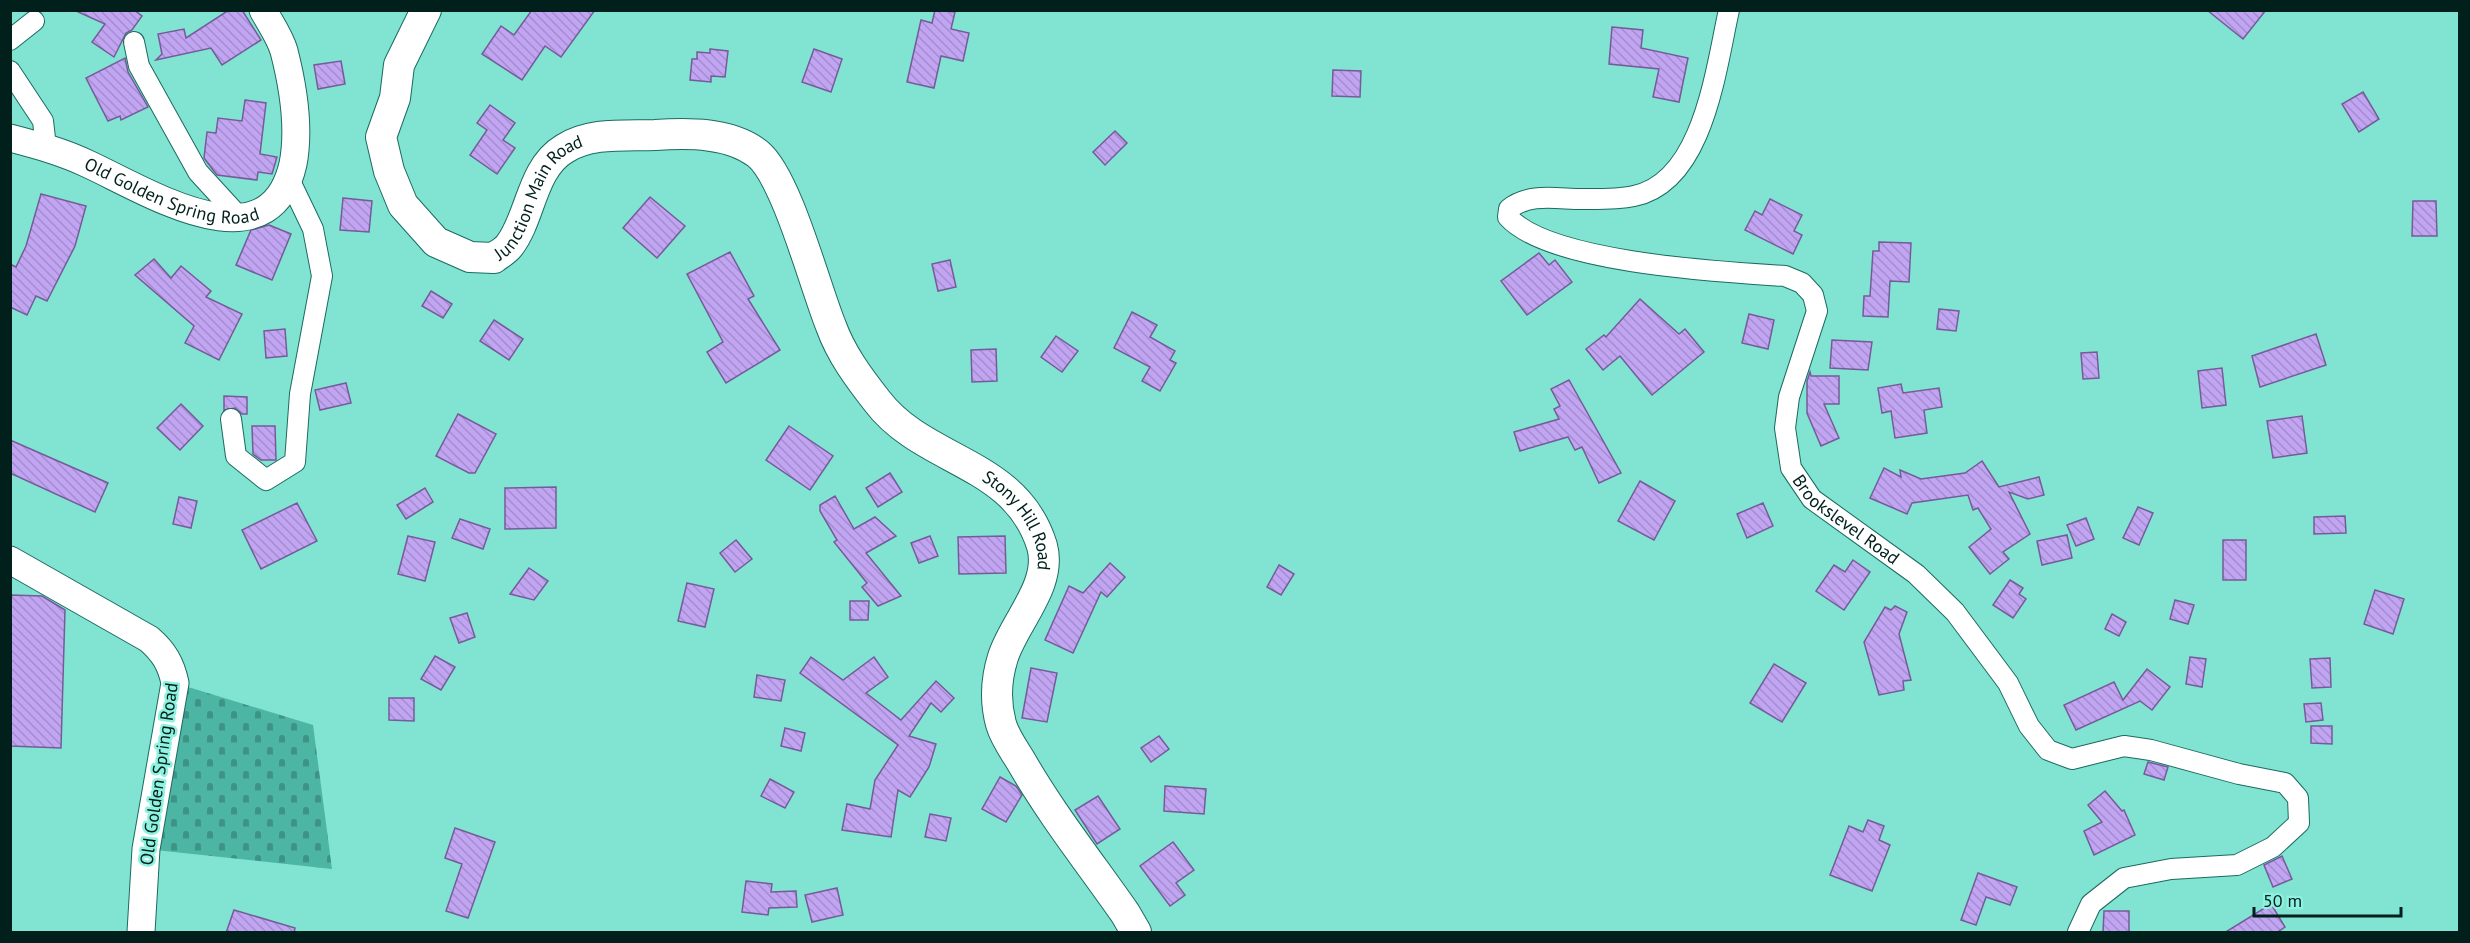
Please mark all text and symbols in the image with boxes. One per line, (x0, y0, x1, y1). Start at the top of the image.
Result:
street label: Junction Main Road (489, 129, 586, 266)
street label: Old Golden Spring Road (81, 152, 262, 229)
street label: Stony Hill Road (978, 465, 1056, 571)
street label: Brookslevel Road (1788, 470, 1904, 569)
street label: Old Golden Spring Road (134, 681, 183, 867)
scale bar (2254, 880, 2401, 918)
text: 50 m (2263, 889, 2302, 912)

